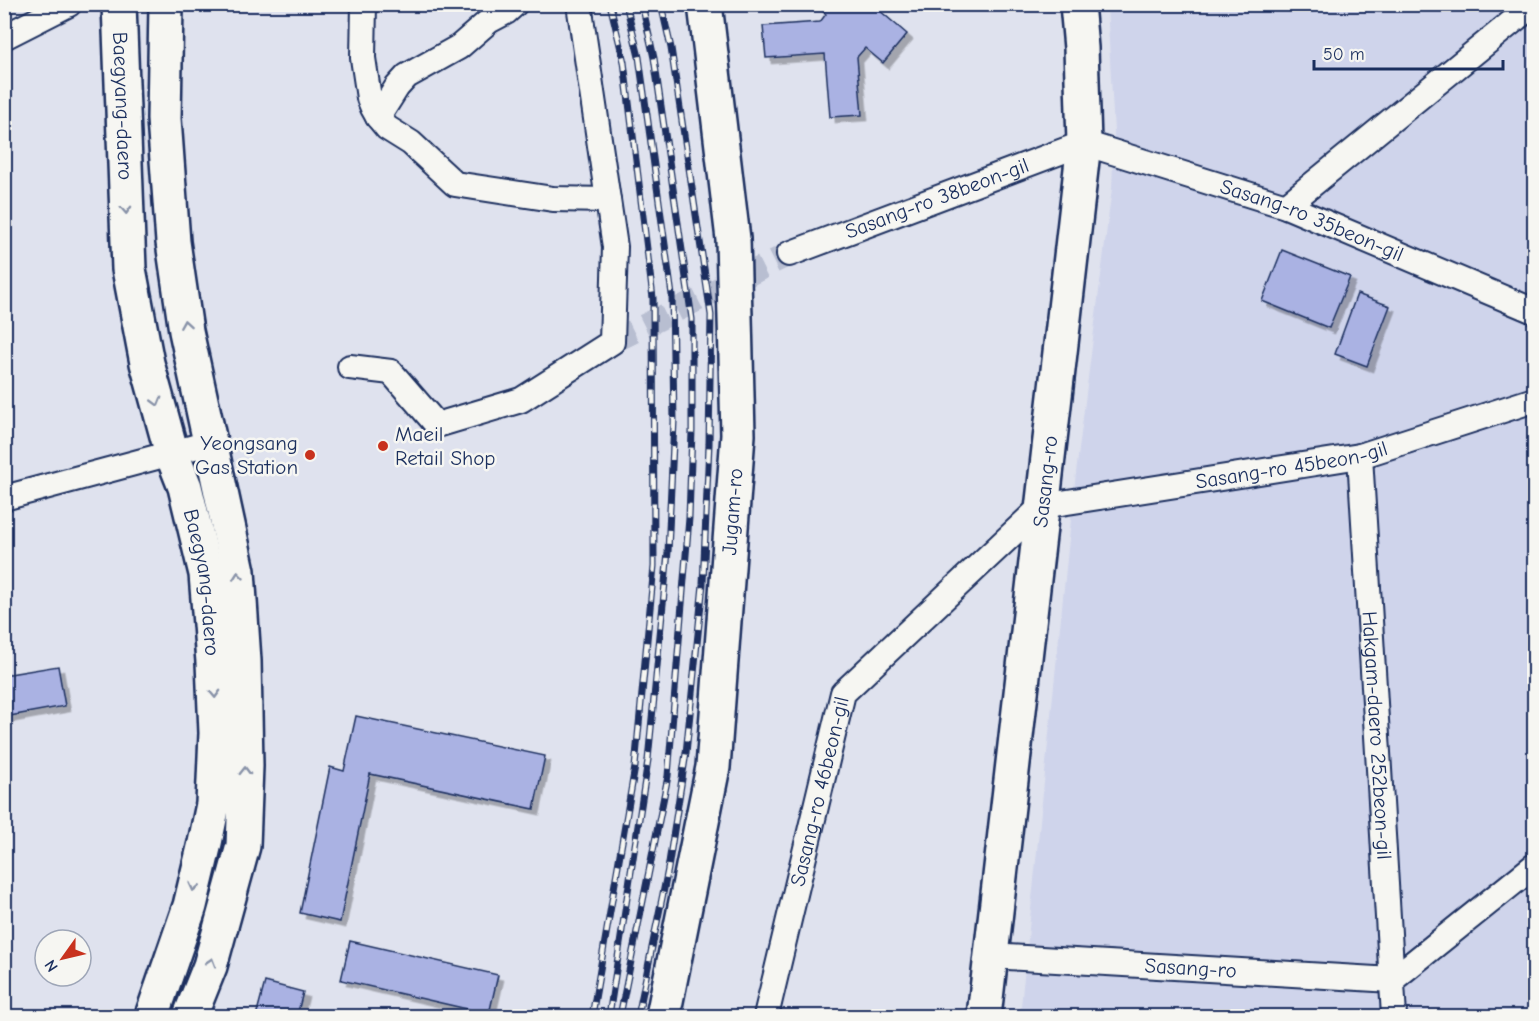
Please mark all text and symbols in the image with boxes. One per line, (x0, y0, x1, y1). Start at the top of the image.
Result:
street label: Baegyang-daero (108, 31, 138, 180)
scale bar (1314, 33, 1503, 71)
text: 50 m (1323, 44, 1365, 65)
street label: Sasang-ro 38beon-gil (842, 153, 1032, 244)
street label: Sasang-ro 35beon-gil (1217, 174, 1407, 266)
one-way arrow (119, 205, 132, 214)
one-way arrow (180, 319, 192, 329)
one-way arrow (150, 397, 163, 407)
place label: Maeil Retail Shop (395, 422, 496, 470)
place label: Yeongsang Gas Station (195, 431, 298, 479)
street label: Sasang-ro (1028, 434, 1062, 529)
street label: Sasang-ro 45beon-gil (1194, 436, 1390, 494)
marker: Maeil Retail Shop (376, 439, 390, 453)
marker: Yeongsang Gas Station (303, 448, 317, 462)
street label: Jugam-ro (717, 467, 747, 556)
street label: Baegyang-daero (179, 507, 224, 657)
one-way arrow (232, 572, 245, 581)
street label: Hakgam-daero 252beon-gil (1357, 610, 1396, 861)
one-way arrow (208, 690, 221, 699)
street label: Sasang-ro 46beon-gil (785, 694, 854, 889)
one-way arrow (239, 767, 252, 776)
one-way arrow (189, 882, 202, 892)
north arrow (33, 928, 93, 988)
street label: Sasang-ro (1144, 953, 1237, 983)
text: N (41, 956, 62, 975)
one-way arrow (204, 957, 216, 968)

